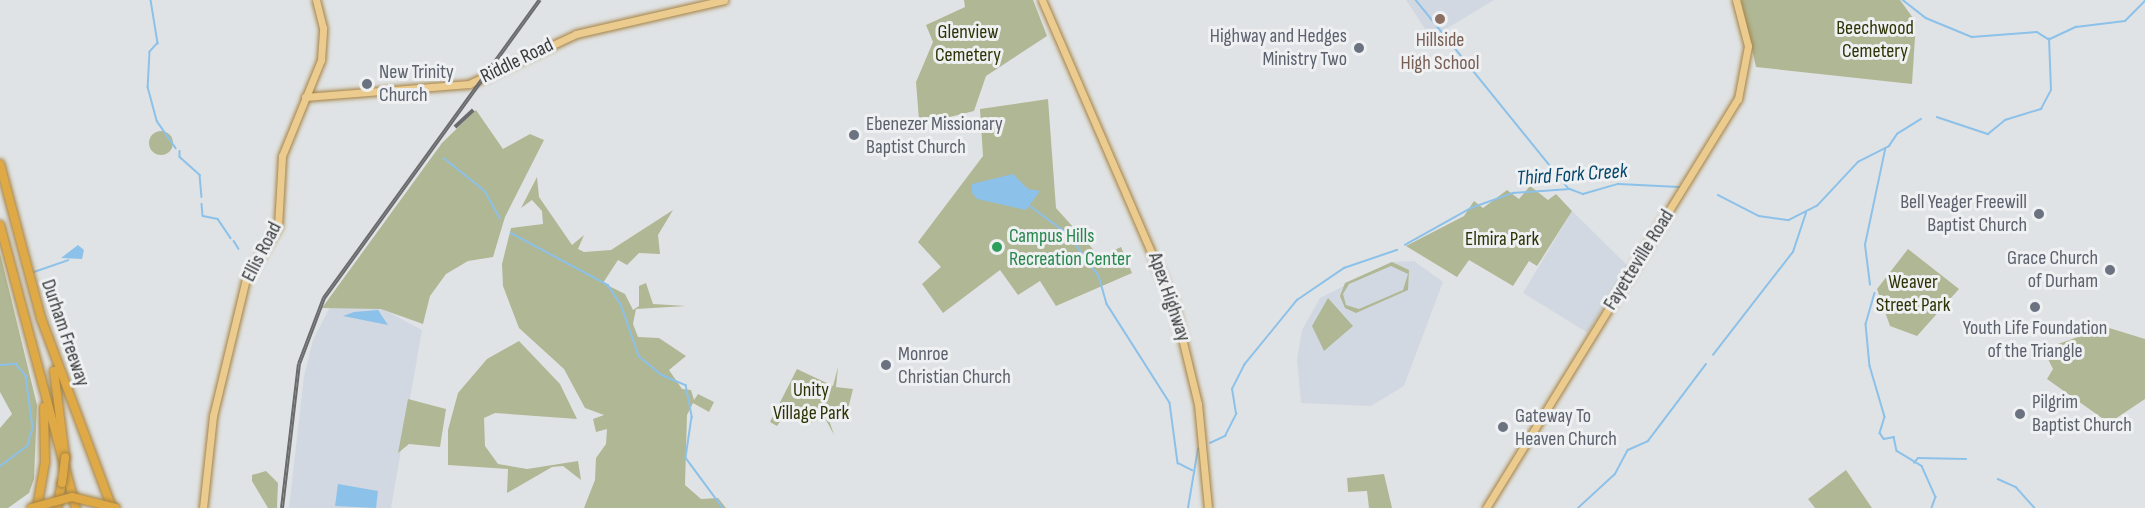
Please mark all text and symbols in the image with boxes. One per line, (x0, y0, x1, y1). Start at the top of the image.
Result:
marker: Hillside High School (1433, 12, 1447, 26)
park label: Beechwood Cemetery (1836, 16, 1914, 63)
park label: Glenview Cemetery (935, 20, 1001, 67)
place label: Highway and Hedges Ministry Two (1210, 24, 1347, 71)
place label: Hillside High School (1400, 28, 1480, 75)
street label: Riddle Road (477, 33, 557, 89)
marker: Highway and Hedges Ministry Two (1352, 41, 1366, 55)
place label: New Trinity Church (379, 60, 454, 107)
marker: New Trinity Church (360, 77, 374, 91)
place label: Ebenezer Missionary Baptist Church (866, 112, 1003, 159)
marker: Ebenezer Missionary Baptist Church (847, 128, 861, 142)
water label: Third Fork Creek (1516, 159, 1628, 191)
place label: Bell Yeager Freewill Baptist Church (1900, 190, 2027, 237)
street label: Fayetteville Road (1599, 205, 1679, 315)
marker: Bell Yeager Freewill Baptist Church (2032, 207, 2046, 221)
street label: Ellis Road (237, 218, 287, 286)
place label: Campus Hills Recreation Center (1009, 224, 1131, 271)
park label: Elmira Park (1465, 227, 1539, 251)
marker: Campus Hills Recreation Center (990, 240, 1004, 254)
place label: Grace Church of Durham (2007, 246, 2098, 293)
street label: Apex Highway (1143, 249, 1195, 345)
marker: Grace Church of Durham (2103, 263, 2117, 277)
park label: Weaver Street Park (1876, 270, 1950, 317)
street label: Durham Freeway (36, 276, 94, 390)
marker: Youth Life Foundation of the Triangle (2028, 300, 2042, 314)
place label: Youth Life Foundation of the Triangle (1963, 316, 2107, 363)
place label: Monroe Christian Church (898, 342, 1011, 389)
marker: Monroe Christian Church (879, 358, 893, 372)
park label: Unity Village Park (773, 378, 849, 425)
place label: Pilgrim Baptist Church (2032, 390, 2132, 437)
place label: Gateway To Heaven Church (1515, 404, 1617, 451)
marker: Pilgrim Baptist Church (2013, 407, 2027, 421)
marker: Gateway To Heaven Church (1496, 420, 1510, 434)

